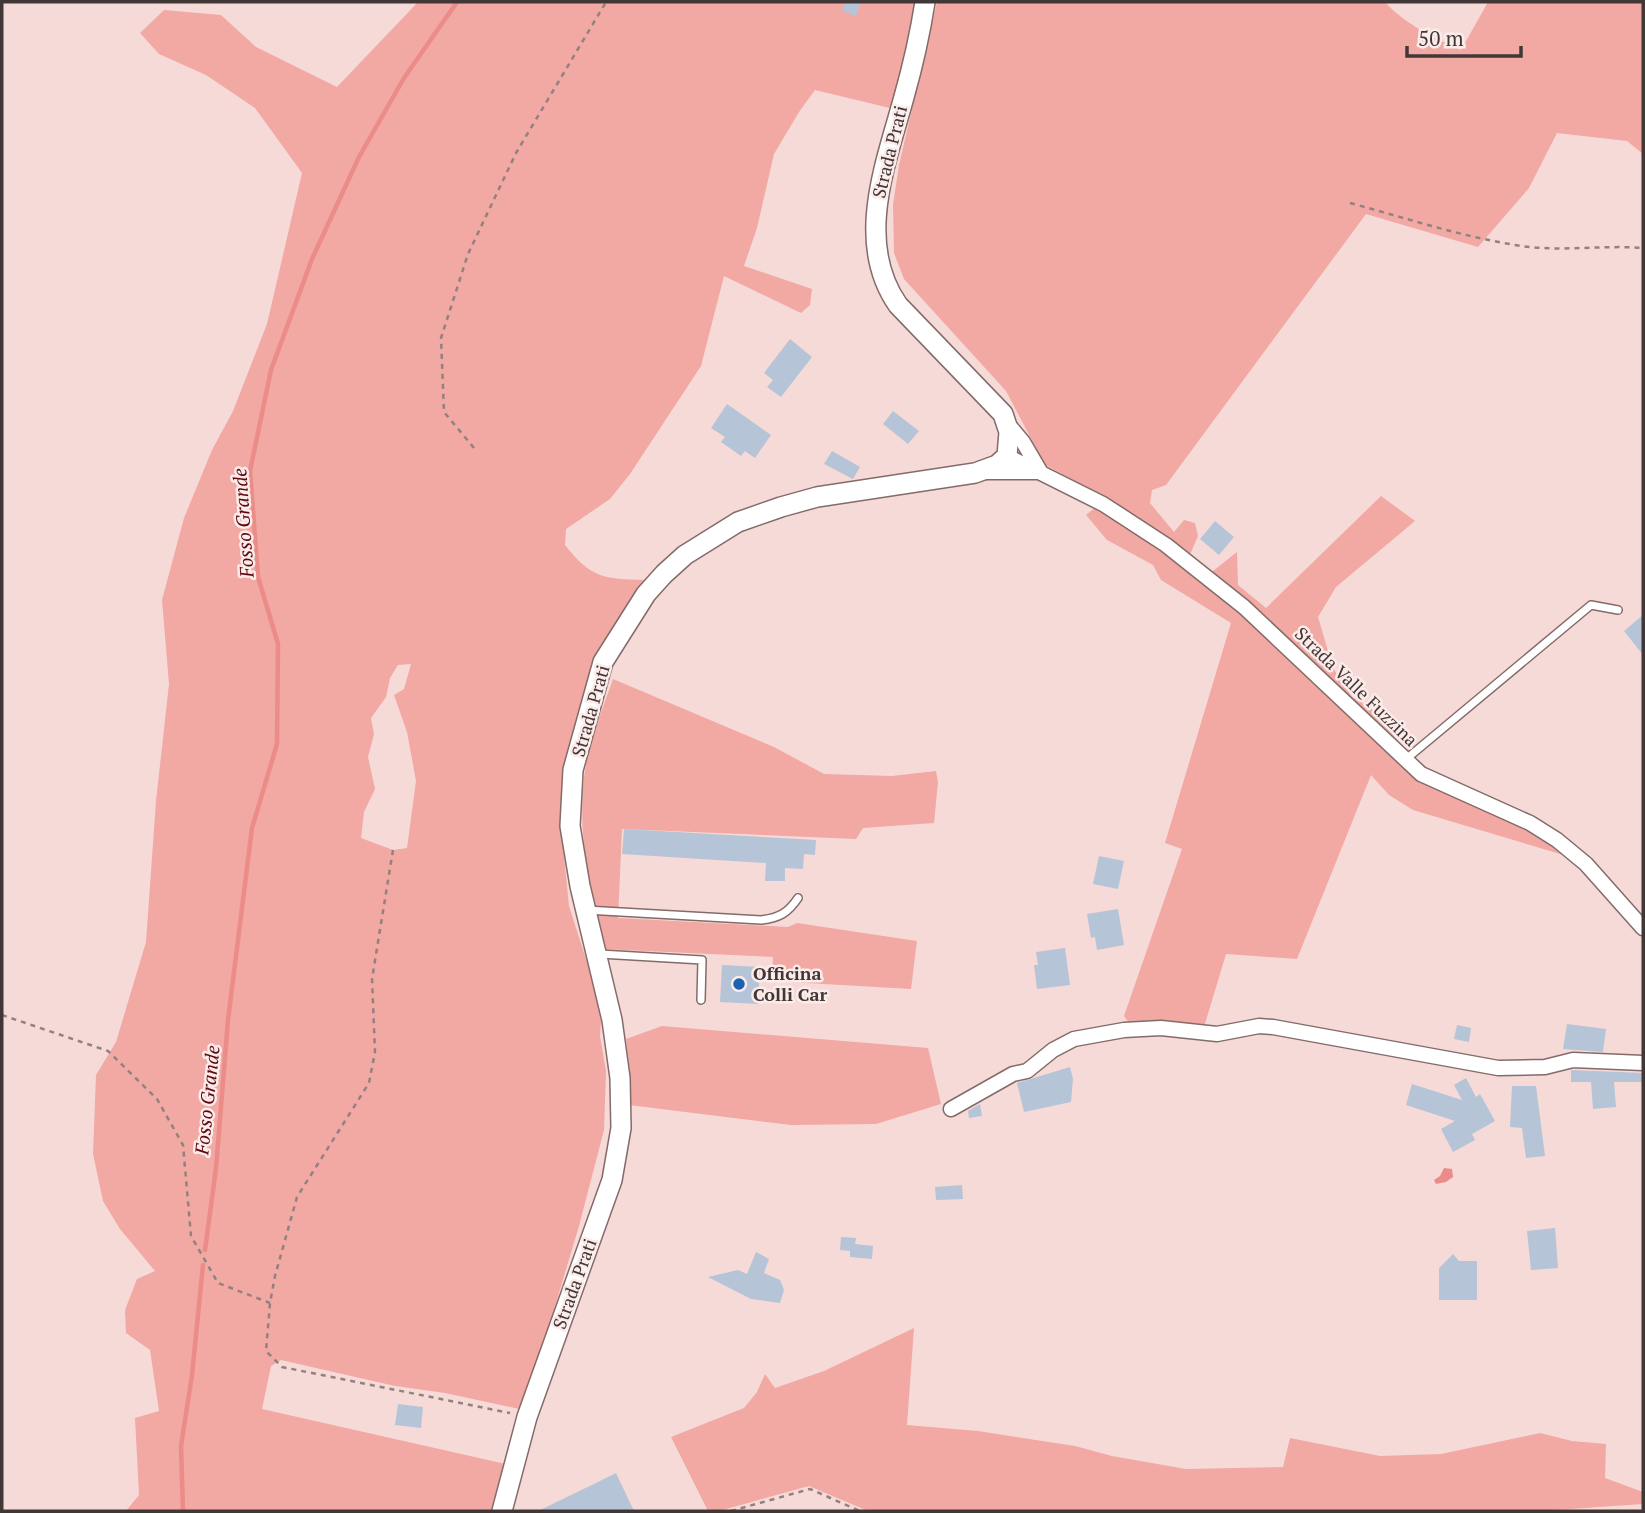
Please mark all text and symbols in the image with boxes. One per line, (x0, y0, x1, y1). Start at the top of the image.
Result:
scale bar (1407, 14, 1521, 58)
text: 50 m (1418, 24, 1464, 52)
street label: Strada Prati (866, 103, 912, 201)
water label: Fosso Grande (226, 467, 259, 580)
street label: Strada Valle Fuzzina (1290, 621, 1423, 751)
street label: Strada Prati (565, 662, 615, 759)
place label: Officina Colli Car (753, 961, 828, 1006)
marker: Officina Colli Car (731, 976, 747, 992)
water label: Fosso Grande (188, 1044, 225, 1157)
street label: Strada Prati (547, 1235, 602, 1332)

